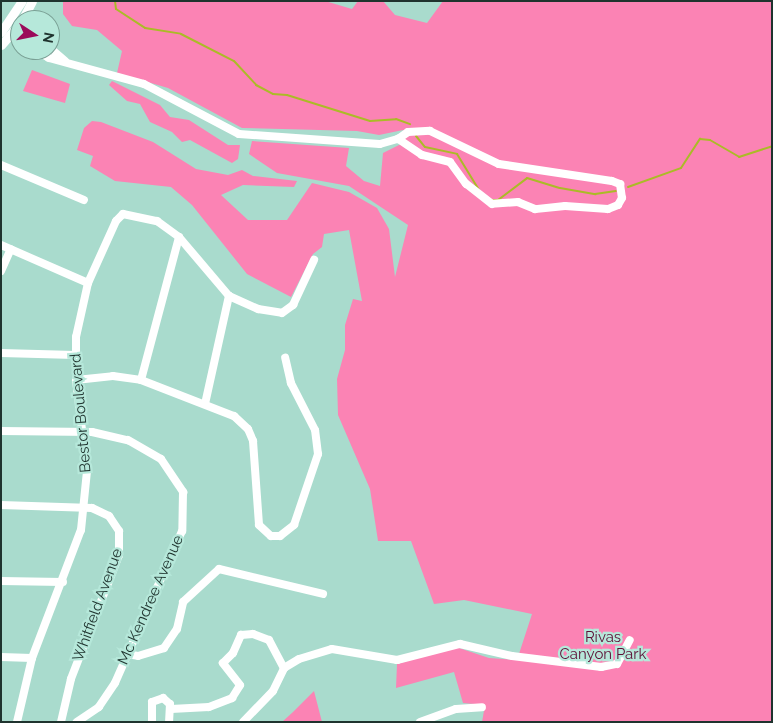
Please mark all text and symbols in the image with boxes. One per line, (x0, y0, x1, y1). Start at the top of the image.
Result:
north arrow (10, 10, 60, 60)
text: N (40, 31, 58, 44)
street label: Bestor Boulevard (67, 353, 95, 473)
street label: Mc Kendree Avenue (114, 532, 188, 668)
street label: Whitfield Avenue (69, 546, 127, 664)
park label: Rivas Canyon Park (559, 628, 647, 663)

